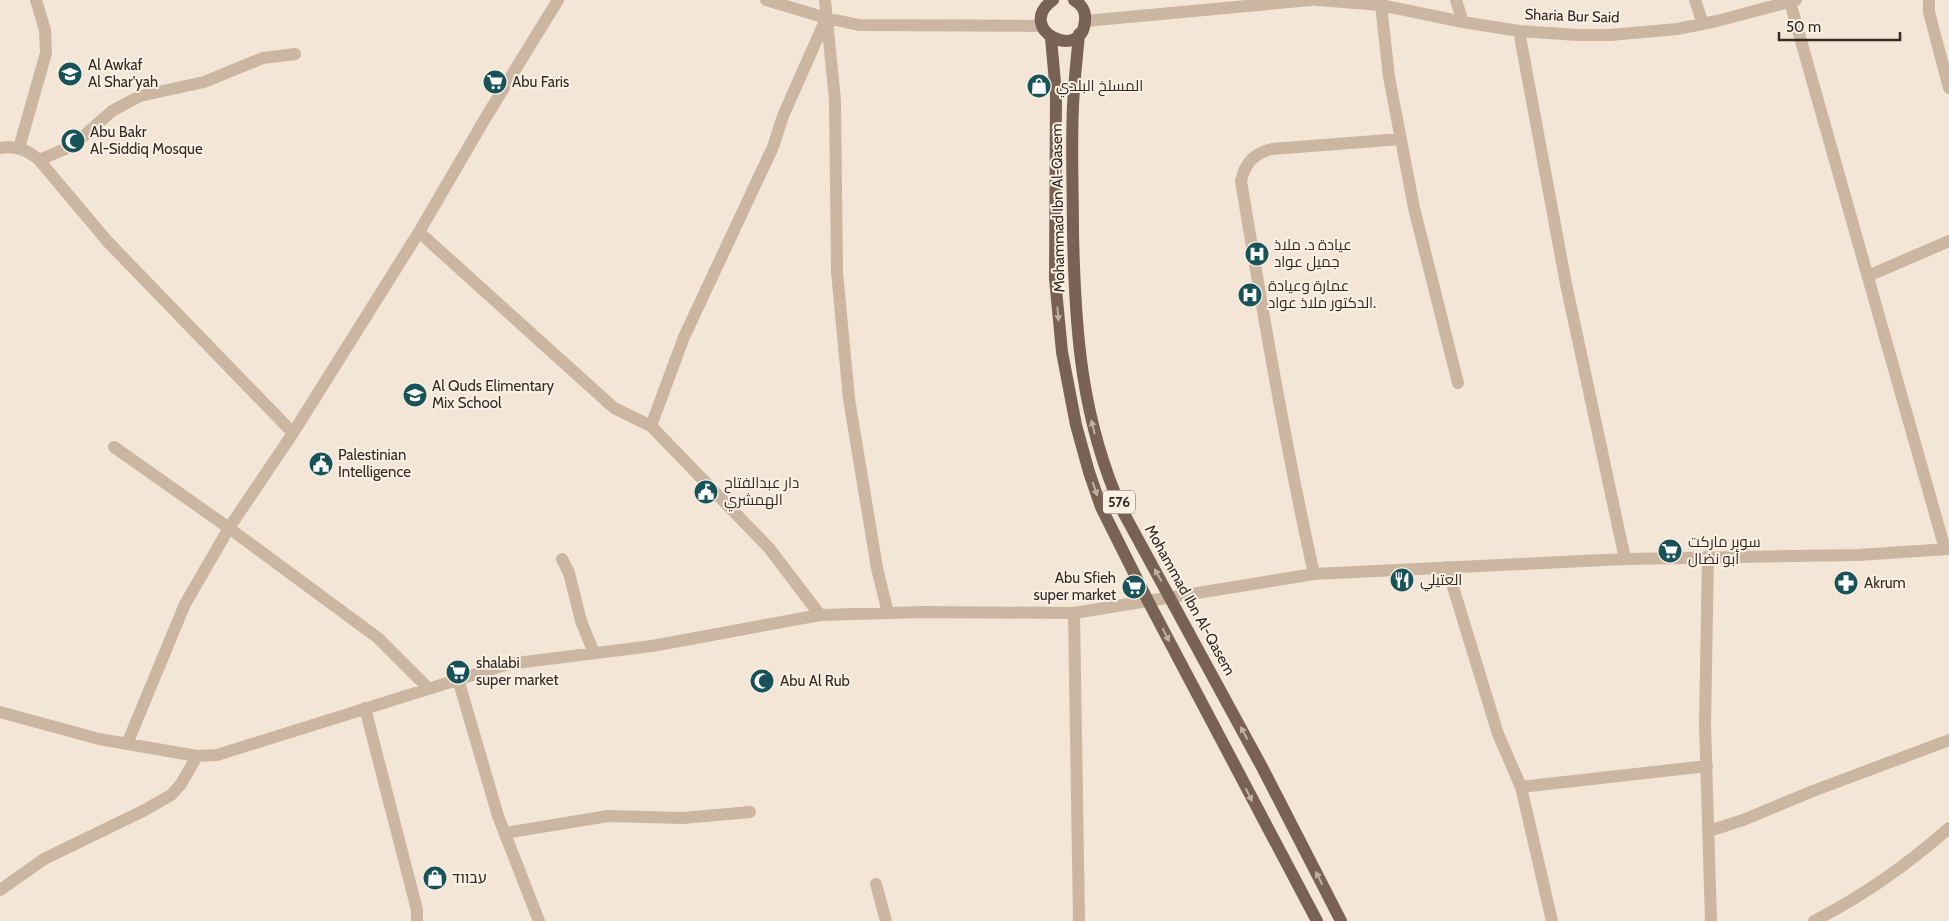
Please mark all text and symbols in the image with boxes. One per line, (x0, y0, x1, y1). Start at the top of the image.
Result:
street label: Sharia Bur Said (1524, 5, 1620, 27)
scale bar (1779, 10, 1900, 42)
text: 50 m (1786, 18, 1821, 36)
place label: Al Awkaf Al Shar'yah (88, 56, 158, 91)
school or university icon: Al Awkaf Al Shar'yah (57, 61, 83, 87)
supermarket icon: Abu Faris (482, 69, 508, 95)
place label: Abu Faris (512, 73, 569, 91)
shop icon: المسلخ البلدي (1026, 73, 1052, 99)
place label: المسلخ البلدي (1056, 77, 1143, 98)
place label: Abu Bakr Al-Siddiq Mosque (90, 123, 203, 158)
street label: Mohammad Ibn Al-Qasem (1048, 123, 1068, 293)
mosque icon: Abu Bakr Al-Siddiq Mosque (60, 128, 86, 154)
place label: عيادة د. ملاذ جميل عواد (1274, 236, 1352, 272)
hospital icon: عيادة د. ملاذ جميل عواد (1244, 241, 1270, 267)
place label: عمارة وعيادة الدكتور ملاذ عواد. (1268, 277, 1376, 312)
hospital icon: عمارة وعيادة الدكتور ملاذ عواد. (1237, 282, 1263, 308)
one-way arrow (1055, 306, 1063, 322)
place label: Al Quds Elimentary Mix School (432, 377, 554, 412)
school or university icon: Al Quds Elimentary Mix School (402, 382, 428, 408)
one-way arrow (1089, 419, 1097, 434)
place label: Palestinian Intelligence (338, 446, 411, 481)
public building icon: Palestinian Intelligence (308, 451, 334, 477)
place label: دار عبدالفتاح الهمشري (724, 474, 799, 512)
public building icon: دار عبدالفتاح الهمشري (693, 479, 719, 505)
one-way arrow (1092, 482, 1099, 497)
road number: 576 (1103, 491, 1135, 514)
street label: Mohammad Ibn Al-Qasem (1141, 522, 1239, 678)
place label: سوبر ماركت أبو نضال (1688, 533, 1761, 568)
supermarket icon: سوبر ماركت أبو نضال (1657, 538, 1683, 564)
restaurant icon: العتيلي (1389, 567, 1415, 593)
one-way arrow (1154, 568, 1162, 582)
place label: Abu Sfieh super market (1034, 569, 1116, 604)
pharmacy icon: Akrum (1833, 570, 1859, 596)
place label: العتيلي (1420, 571, 1462, 592)
supermarket icon: Abu Sfieh super market (1121, 574, 1147, 600)
place label: Akrum (1864, 574, 1906, 592)
one-way arrow (1162, 628, 1170, 642)
place label: shalabi super market (476, 654, 558, 689)
supermarket icon: shalabi super market (445, 659, 471, 685)
mosque icon: Abu Al Rub (749, 668, 775, 694)
place label: Abu Al Rub (780, 672, 850, 690)
one-way arrow (1240, 726, 1248, 740)
one-way arrow (1245, 788, 1253, 802)
shop icon: עבווד (422, 865, 448, 891)
place label: עבווד (452, 869, 487, 887)
one-way arrow (1314, 870, 1323, 885)

